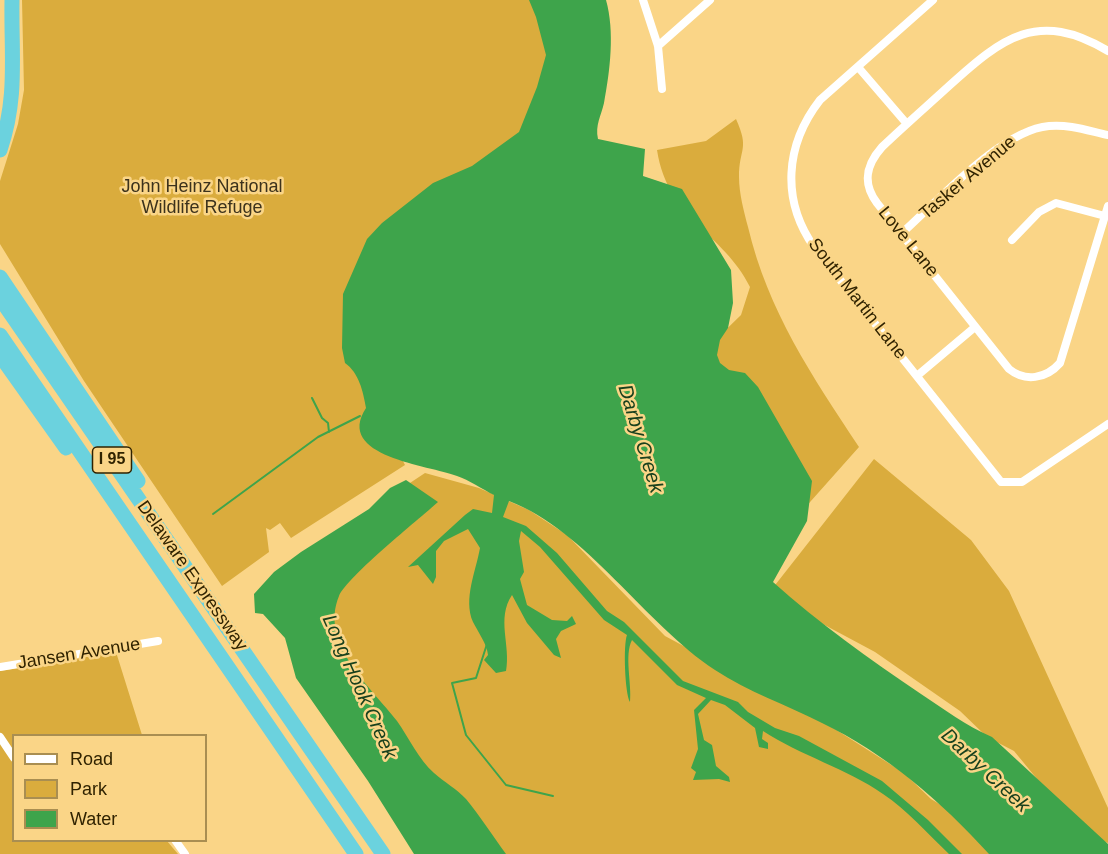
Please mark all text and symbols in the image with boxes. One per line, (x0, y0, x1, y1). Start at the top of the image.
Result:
street label: Tasker Avenue (916, 132, 1020, 224)
park label: John Heinz National Wildlife Refuge (121, 176, 283, 219)
street label: Love Lane (873, 203, 943, 281)
street label: South Martin Lane (803, 234, 911, 364)
water label: Darby Creek (612, 382, 668, 496)
road number: I 95 (92, 447, 132, 473)
street label: Delaware Expressway (132, 497, 252, 655)
water label: Long Hook Creek (316, 611, 402, 763)
street label: Jansen Avenue (16, 634, 142, 674)
water label: Darby Creek (936, 724, 1034, 818)
legend (12, 734, 207, 842)
text: Road (70, 749, 113, 769)
text: Park (70, 779, 107, 799)
text: Water (70, 809, 117, 829)

